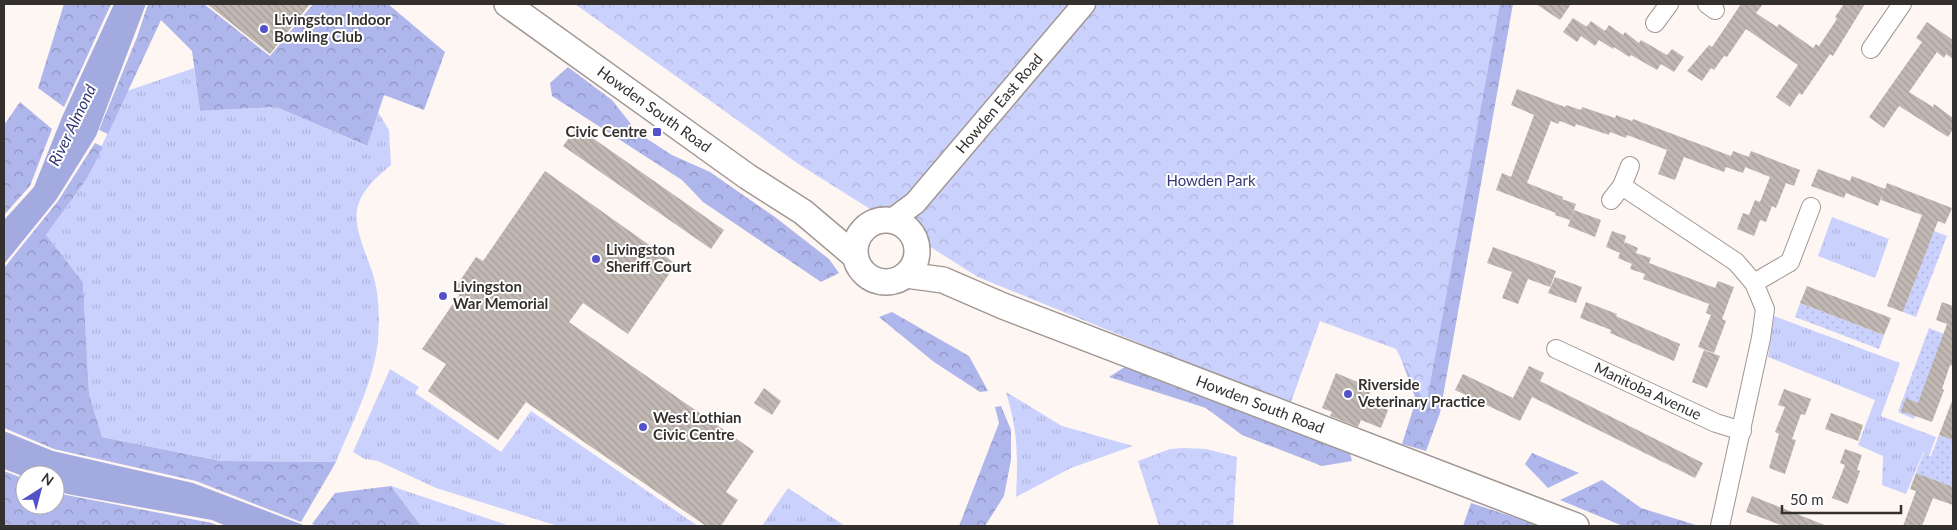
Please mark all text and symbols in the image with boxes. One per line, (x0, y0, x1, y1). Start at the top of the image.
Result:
place label: Livingston Indoor Bowling Club (274, 10, 391, 45)
marker: Livingston Indoor Bowling Club (258, 23, 270, 35)
street label: Howden East Road (951, 50, 1046, 156)
street label: Howden South Road (594, 62, 715, 156)
water label: River Almond (44, 81, 100, 169)
place label: Civic Centre (566, 122, 647, 140)
marker: Civic Centre (651, 126, 663, 138)
park label: Howden Park (1166, 171, 1256, 189)
place label: Livingston Sheriff Court (606, 240, 692, 275)
marker: Livingston Sheriff Court (590, 253, 602, 265)
place label: Livingston War Memorial (453, 277, 548, 312)
marker: Livingston War Memorial (437, 290, 449, 302)
street label: Manitoba Avenue (1592, 358, 1705, 423)
street label: Howden South Road (1194, 371, 1327, 436)
place label: Riverside Veterinary Practice (1357, 375, 1485, 410)
marker: Riverside Veterinary Practice (1342, 388, 1354, 400)
place label: West Lothian Civic Centre (653, 408, 741, 443)
marker: West Lothian Civic Centre (637, 421, 649, 433)
north arrow (15, 465, 65, 515)
text: N (39, 469, 57, 489)
scale bar (1782, 482, 1901, 514)
text: 50 m (1790, 490, 1824, 508)

